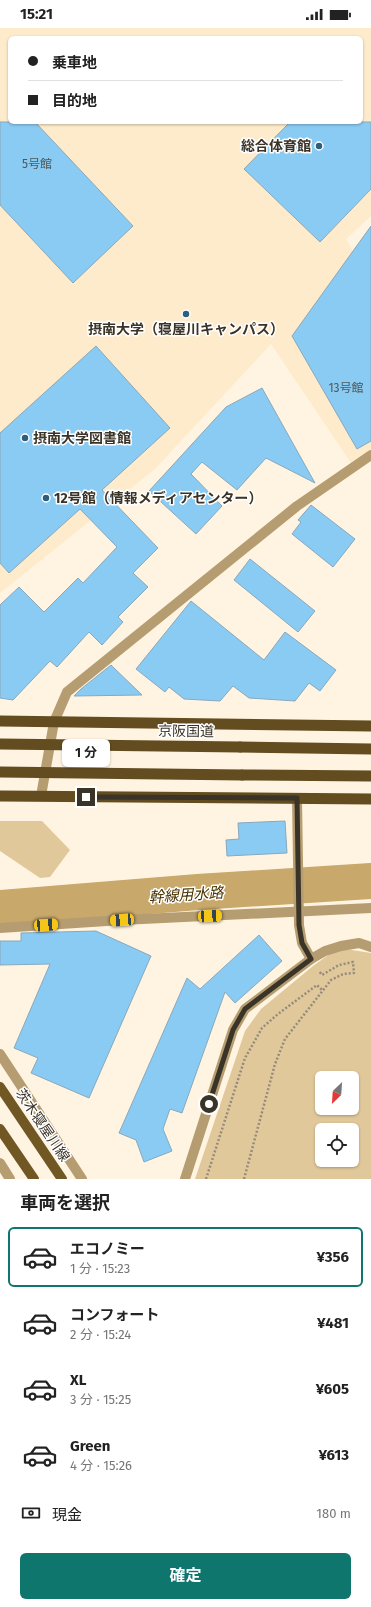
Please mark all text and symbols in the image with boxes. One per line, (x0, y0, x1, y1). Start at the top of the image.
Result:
text: 15:21 (20, 5, 53, 23)
text: 乗車地 (52, 54, 97, 72)
text: 目的地 (52, 92, 97, 110)
place label: 総合体育館 (241, 138, 311, 155)
marker: 総合体育館 (314, 141, 324, 151)
house number: 5号館 (22, 157, 52, 171)
marker: 摂南大学（寝屋川キャンパス） (181, 309, 191, 319)
place label: 摂南大学（寝屋川キャンパス） (88, 321, 284, 338)
house number: 13号館 (328, 381, 364, 395)
place label: 摂南大学図書館 (33, 430, 131, 447)
marker: 摂南大学図書館 (20, 433, 30, 443)
place label: 12号館（情報メディアセンター） (54, 490, 262, 507)
marker: 12号館（情報メディアセンター） (41, 493, 51, 503)
street label: 京阪国道 (158, 723, 214, 740)
callout: 1 分 (62, 739, 110, 767)
text: 1 分 (75, 745, 97, 760)
route end (77, 788, 95, 806)
water label: 幹線用水路 (148, 883, 226, 907)
car (198, 909, 222, 923)
car (110, 913, 134, 927)
car (34, 918, 58, 932)
north arrow (315, 1071, 359, 1115)
map controls (315, 1071, 359, 1167)
street label: 茨木寝屋川線 (12, 1086, 73, 1165)
route start (200, 1095, 218, 1113)
button: locate (315, 1123, 359, 1167)
text: 車両を選択 (20, 1192, 110, 1214)
icon: car (22, 1239, 58, 1275)
text: エコノミー (70, 1240, 145, 1258)
text: ¥356 (316, 1248, 349, 1266)
text: 1 分 · 15:23 (70, 1261, 130, 1276)
icon: car (22, 1305, 58, 1341)
text: コンフォート (70, 1306, 160, 1324)
text: ¥481 (317, 1314, 349, 1332)
text: 2 分 · 15:24 (70, 1327, 131, 1342)
icon: car (22, 1371, 58, 1407)
text: XL (70, 1371, 86, 1389)
text: ¥605 (316, 1380, 349, 1398)
text: 3 分 · 15:25 (70, 1392, 131, 1407)
icon: car (22, 1437, 58, 1473)
text: Green (70, 1437, 110, 1455)
text: ¥613 (319, 1446, 349, 1464)
text: 4 分 · 15:26 (70, 1458, 132, 1473)
icon: cash (20, 1502, 42, 1524)
text: 現金 (52, 1506, 82, 1524)
text: 180 m (316, 1506, 351, 1521)
button: 確定 (20, 1553, 351, 1599)

